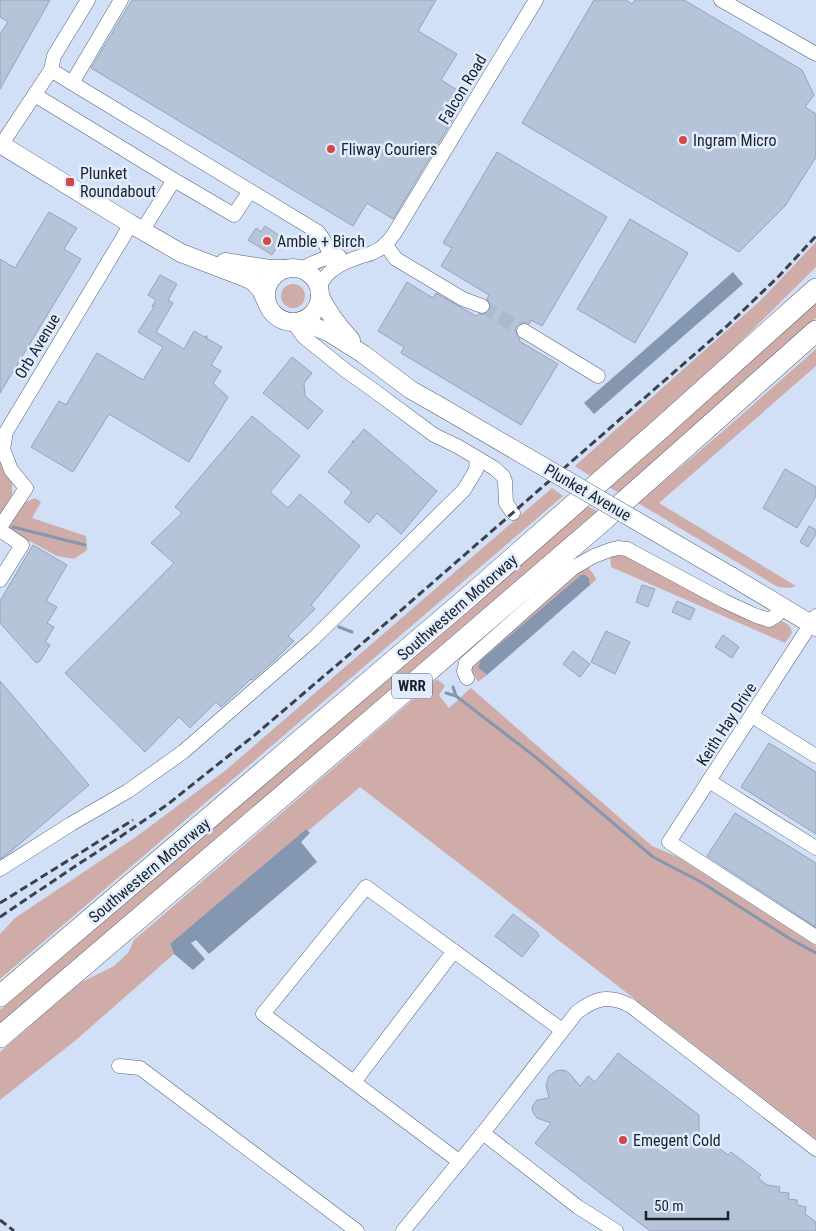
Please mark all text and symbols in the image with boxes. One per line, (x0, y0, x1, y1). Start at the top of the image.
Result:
street label: Falcon Road (434, 51, 491, 127)
place label: Ingram Micro (693, 131, 776, 150)
marker: Ingram Micro (677, 134, 689, 146)
place label: Fliway Couriers (341, 140, 437, 159)
marker: Fliway Couriers (325, 143, 337, 155)
place label: Plunket Roundabout (80, 164, 156, 201)
marker: Plunket Roundabout (64, 176, 76, 188)
place label: Amble + Birch (277, 232, 365, 251)
marker: Amble + Birch (261, 235, 273, 247)
street label: Orb Avenue (11, 310, 64, 382)
street label: Plunket Avenue (541, 460, 635, 525)
street label: Southwestern Motorway (394, 550, 521, 665)
road number: WRR (392, 674, 432, 698)
street label: Keith Hay Drive (692, 679, 760, 770)
street label: Southwestern Motorway (85, 814, 214, 927)
place label: Emegent Cold (633, 1131, 721, 1150)
marker: Emegent Cold (617, 1134, 629, 1146)
scale bar (646, 1188, 728, 1220)
text: 50 m (654, 1197, 684, 1215)

